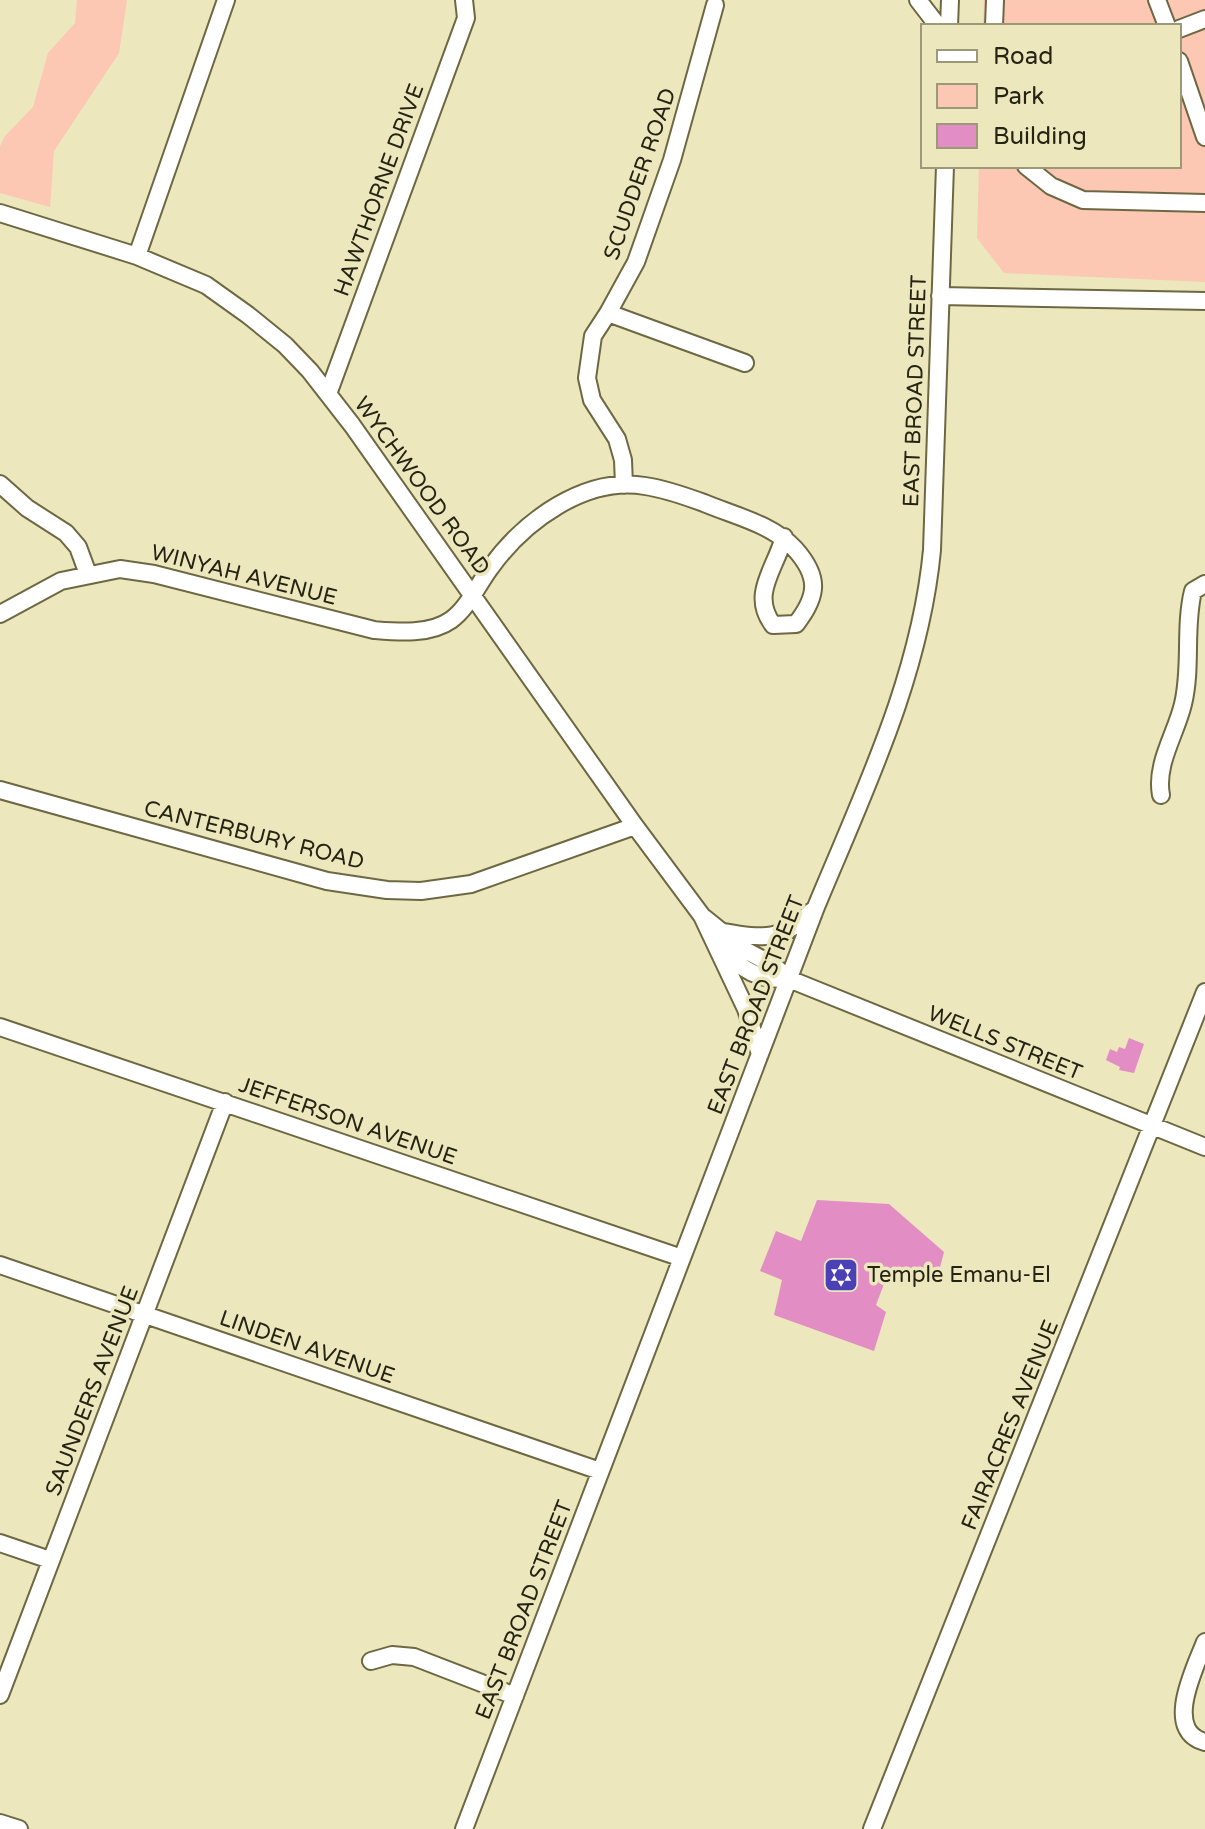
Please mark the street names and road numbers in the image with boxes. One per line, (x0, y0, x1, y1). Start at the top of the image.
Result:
street label: HAWTHORNE DRIVE (328, 80, 430, 300)
street label: SCUDDER ROAD (598, 85, 682, 263)
street label: EAST BROAD STREET (898, 274, 932, 508)
street label: WYCHWOOD ROAD (349, 392, 495, 580)
street label: WINYAH AVENUE (148, 539, 340, 611)
street label: CANTERBURY ROAD (141, 795, 367, 875)
street label: EAST BROAD STREET (702, 891, 810, 1118)
street label: WELLS STREET (924, 1000, 1087, 1086)
street label: JEFFERSON AVENUE (236, 1071, 460, 1171)
street label: SAUNDERS AVENUE (40, 1282, 144, 1500)
street label: LINDEN AVENUE (216, 1305, 398, 1389)
street label: FAIRACRES AVENUE (956, 1316, 1064, 1534)
street label: EAST BROAD STREET (470, 1496, 578, 1723)

